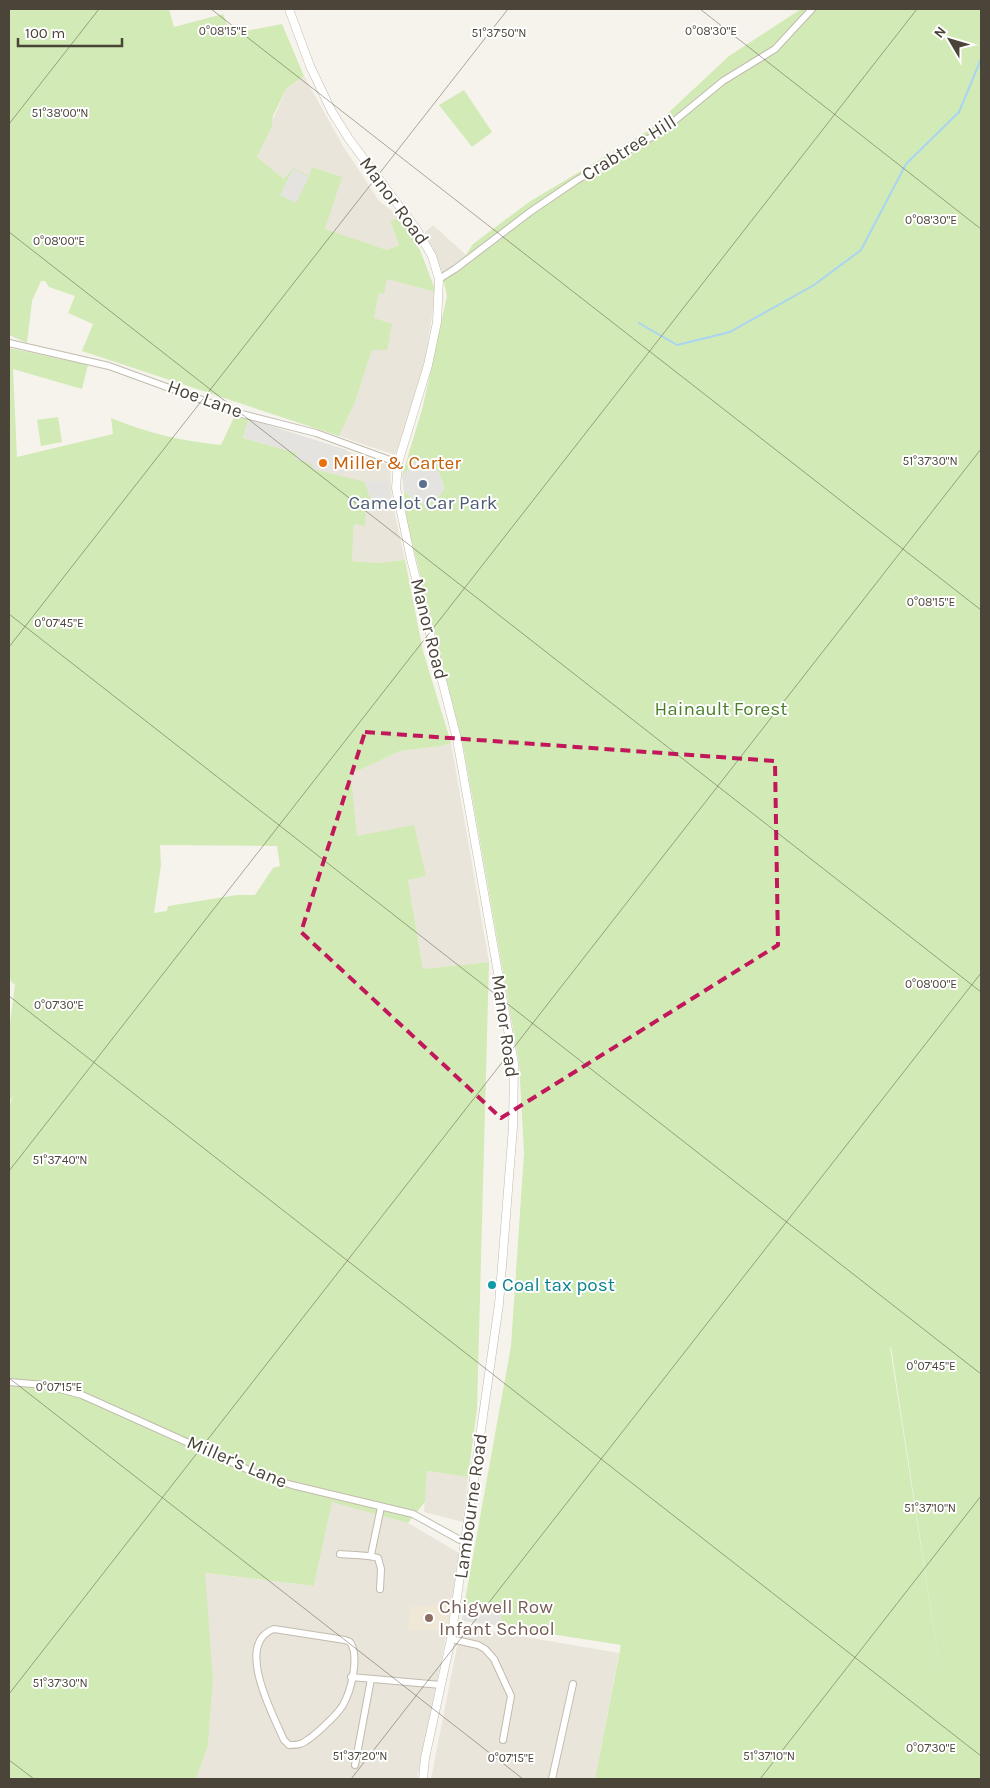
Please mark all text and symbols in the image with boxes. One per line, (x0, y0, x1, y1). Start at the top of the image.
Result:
scale bar (18, 15, 121, 47)
north arrow (925, 15, 975, 65)
text: N (930, 23, 950, 41)
text: 100 m (25, 24, 65, 42)
text: 0°08'15"E (199, 24, 247, 38)
text: 0°08'30"E (685, 24, 737, 38)
text: 51°37'50"N (472, 26, 526, 40)
text: 51°38'00"N (31, 106, 89, 120)
street label: Crabtree Hill (578, 110, 680, 186)
street label: Manor Road (355, 153, 433, 249)
text: 0°08'30"E (905, 213, 957, 227)
text: 0°08'00"E (33, 234, 85, 248)
street label: Hoe Lane (165, 375, 245, 423)
place label: Miller & Carter (333, 452, 461, 474)
text: 51°37'30"N (902, 454, 958, 468)
marker: Miller & Carter (317, 457, 329, 469)
marker: Camelot Car Park (417, 478, 429, 490)
place label: Camelot Car Park (348, 492, 498, 514)
street label: Manor Road (406, 576, 452, 682)
text: 0°08'15"E (907, 595, 955, 609)
text: 0°07'45"E (34, 616, 84, 630)
park label: Hainault Forest (655, 698, 787, 720)
street label: Manor Road (487, 973, 523, 1079)
text: 0°08'00"E (905, 977, 957, 991)
text: 0°07'30"E (34, 998, 84, 1012)
text: 51°37'40"N (33, 1153, 87, 1167)
place label: Coal tax post (502, 1274, 615, 1296)
marker: Coal tax post (486, 1279, 498, 1291)
text: 0°07'45"E (906, 1359, 956, 1373)
text: 0°07'15"E (36, 1380, 82, 1394)
street label: Miller's Lane (184, 1431, 290, 1493)
street label: Lambourne Road (450, 1432, 492, 1580)
text: 51°37'10"N (904, 1501, 956, 1515)
place label: Chigwell Row Infant School (439, 1596, 555, 1640)
marker: Chigwell Row Infant School (423, 1612, 435, 1624)
text: 51°37'30"N (32, 1676, 88, 1690)
text: 0°07'30"E (906, 1741, 956, 1755)
text: 51°37'20"N (332, 1749, 388, 1763)
text: 51°37'10"N (743, 1749, 795, 1763)
text: 0°07'15"E (488, 1751, 534, 1765)

